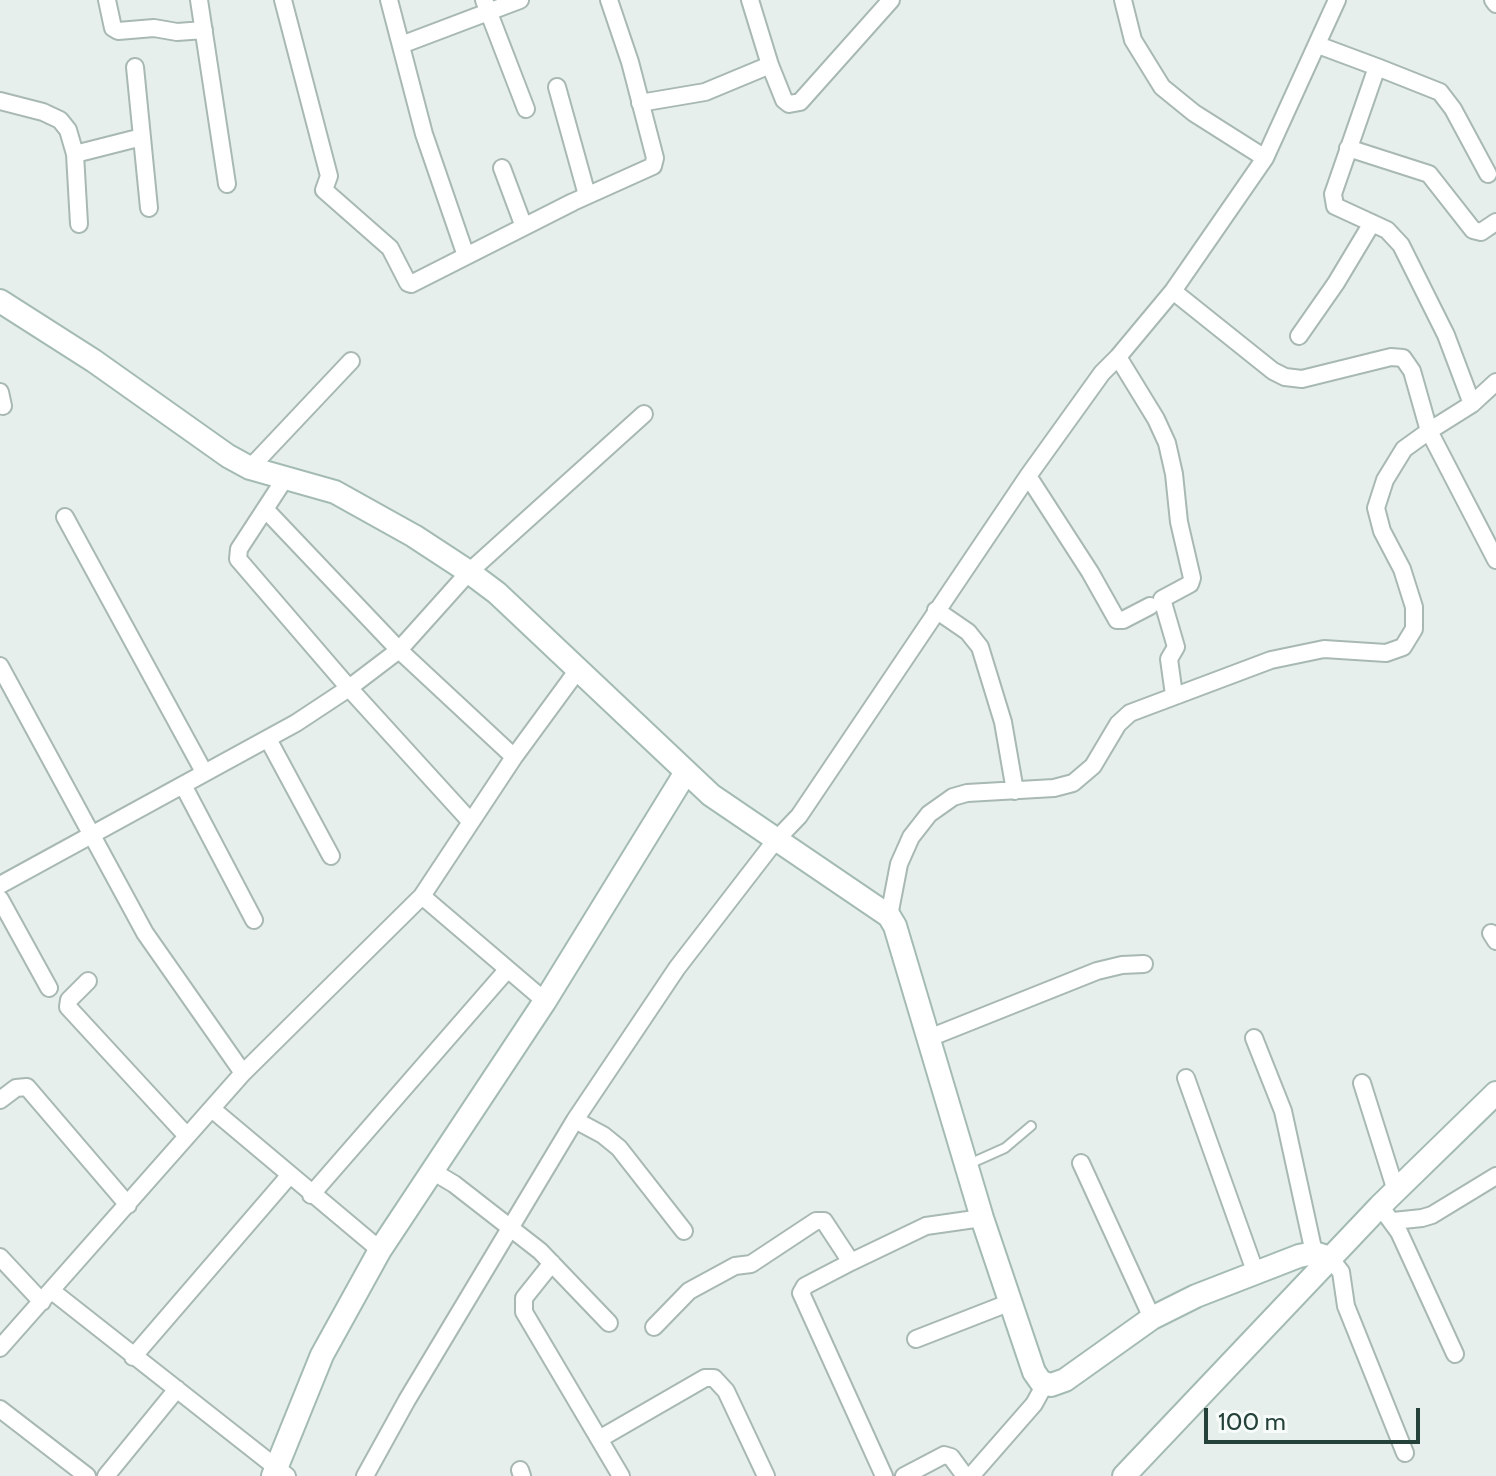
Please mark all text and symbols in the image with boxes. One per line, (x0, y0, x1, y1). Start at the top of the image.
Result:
scale bar (1208, 1392, 1424, 1442)
text: 100 m (1218, 1407, 1286, 1436)

